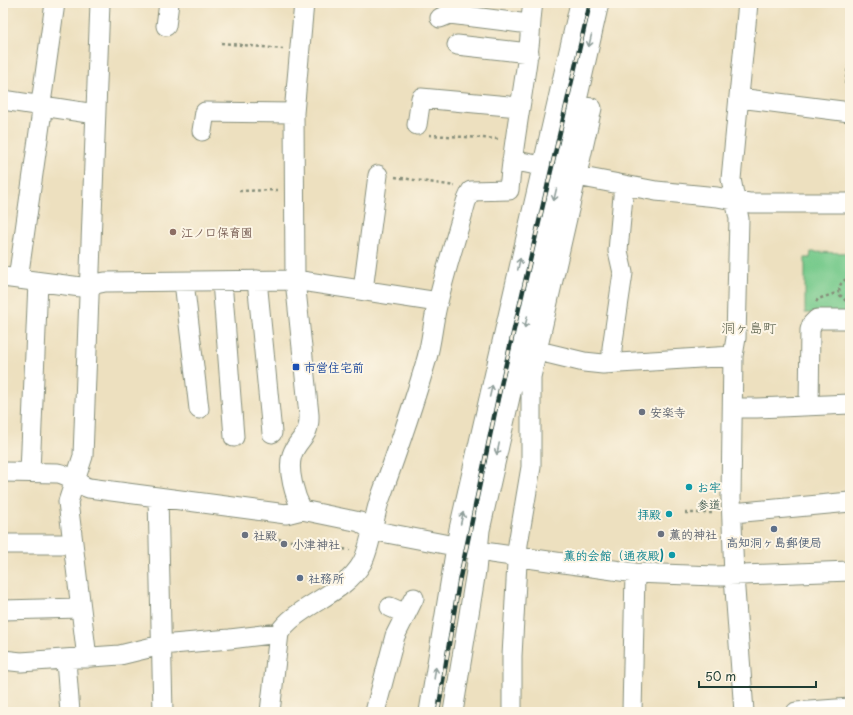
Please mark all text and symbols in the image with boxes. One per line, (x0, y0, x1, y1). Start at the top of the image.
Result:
one-way arrow (586, 34, 594, 47)
one-way arrow (550, 188, 558, 201)
place label: 江ノ口保育園 (181, 223, 253, 241)
marker: 江ノ口保育園 (168, 227, 178, 237)
one-way arrow (516, 258, 524, 271)
one-way arrow (522, 315, 529, 328)
district label: 洞ヶ島町 (721, 317, 777, 338)
place label: 市営住宅前 (304, 358, 364, 376)
marker: 市営住宅前 (291, 362, 301, 372)
one-way arrow (487, 385, 495, 398)
place label: 安楽寺 (650, 403, 686, 421)
marker: 安楽寺 (637, 407, 647, 417)
one-way arrow (494, 442, 502, 455)
place label: お牢 (697, 478, 721, 496)
marker: お牢 (684, 482, 694, 492)
street label: 参道 (697, 495, 721, 513)
place label: 拝殿 (637, 505, 661, 523)
marker: 拝殿 (664, 509, 674, 519)
one-way arrow (458, 512, 466, 525)
marker: 高知洞ヶ島郵便局 (769, 524, 779, 534)
place label: 薫的神社 (669, 525, 717, 543)
place label: 社殿 (253, 526, 277, 544)
marker: 薫的神社 (656, 529, 666, 539)
marker: 社殿 (240, 530, 250, 540)
place label: 高知洞ヶ島郵便局 (726, 533, 822, 551)
place label: 小津神社 (292, 535, 340, 553)
marker: 小津神社 (279, 539, 289, 549)
place label: 薫的会館（通夜殿) (563, 546, 664, 564)
marker: 薫的会館（通夜殿) (667, 550, 677, 560)
place label: 社務所 (308, 569, 345, 587)
marker: 社務所 (295, 573, 305, 583)
scale bar (699, 663, 816, 689)
one-way arrow (431, 667, 439, 680)
text: 50 m (705, 667, 736, 685)

